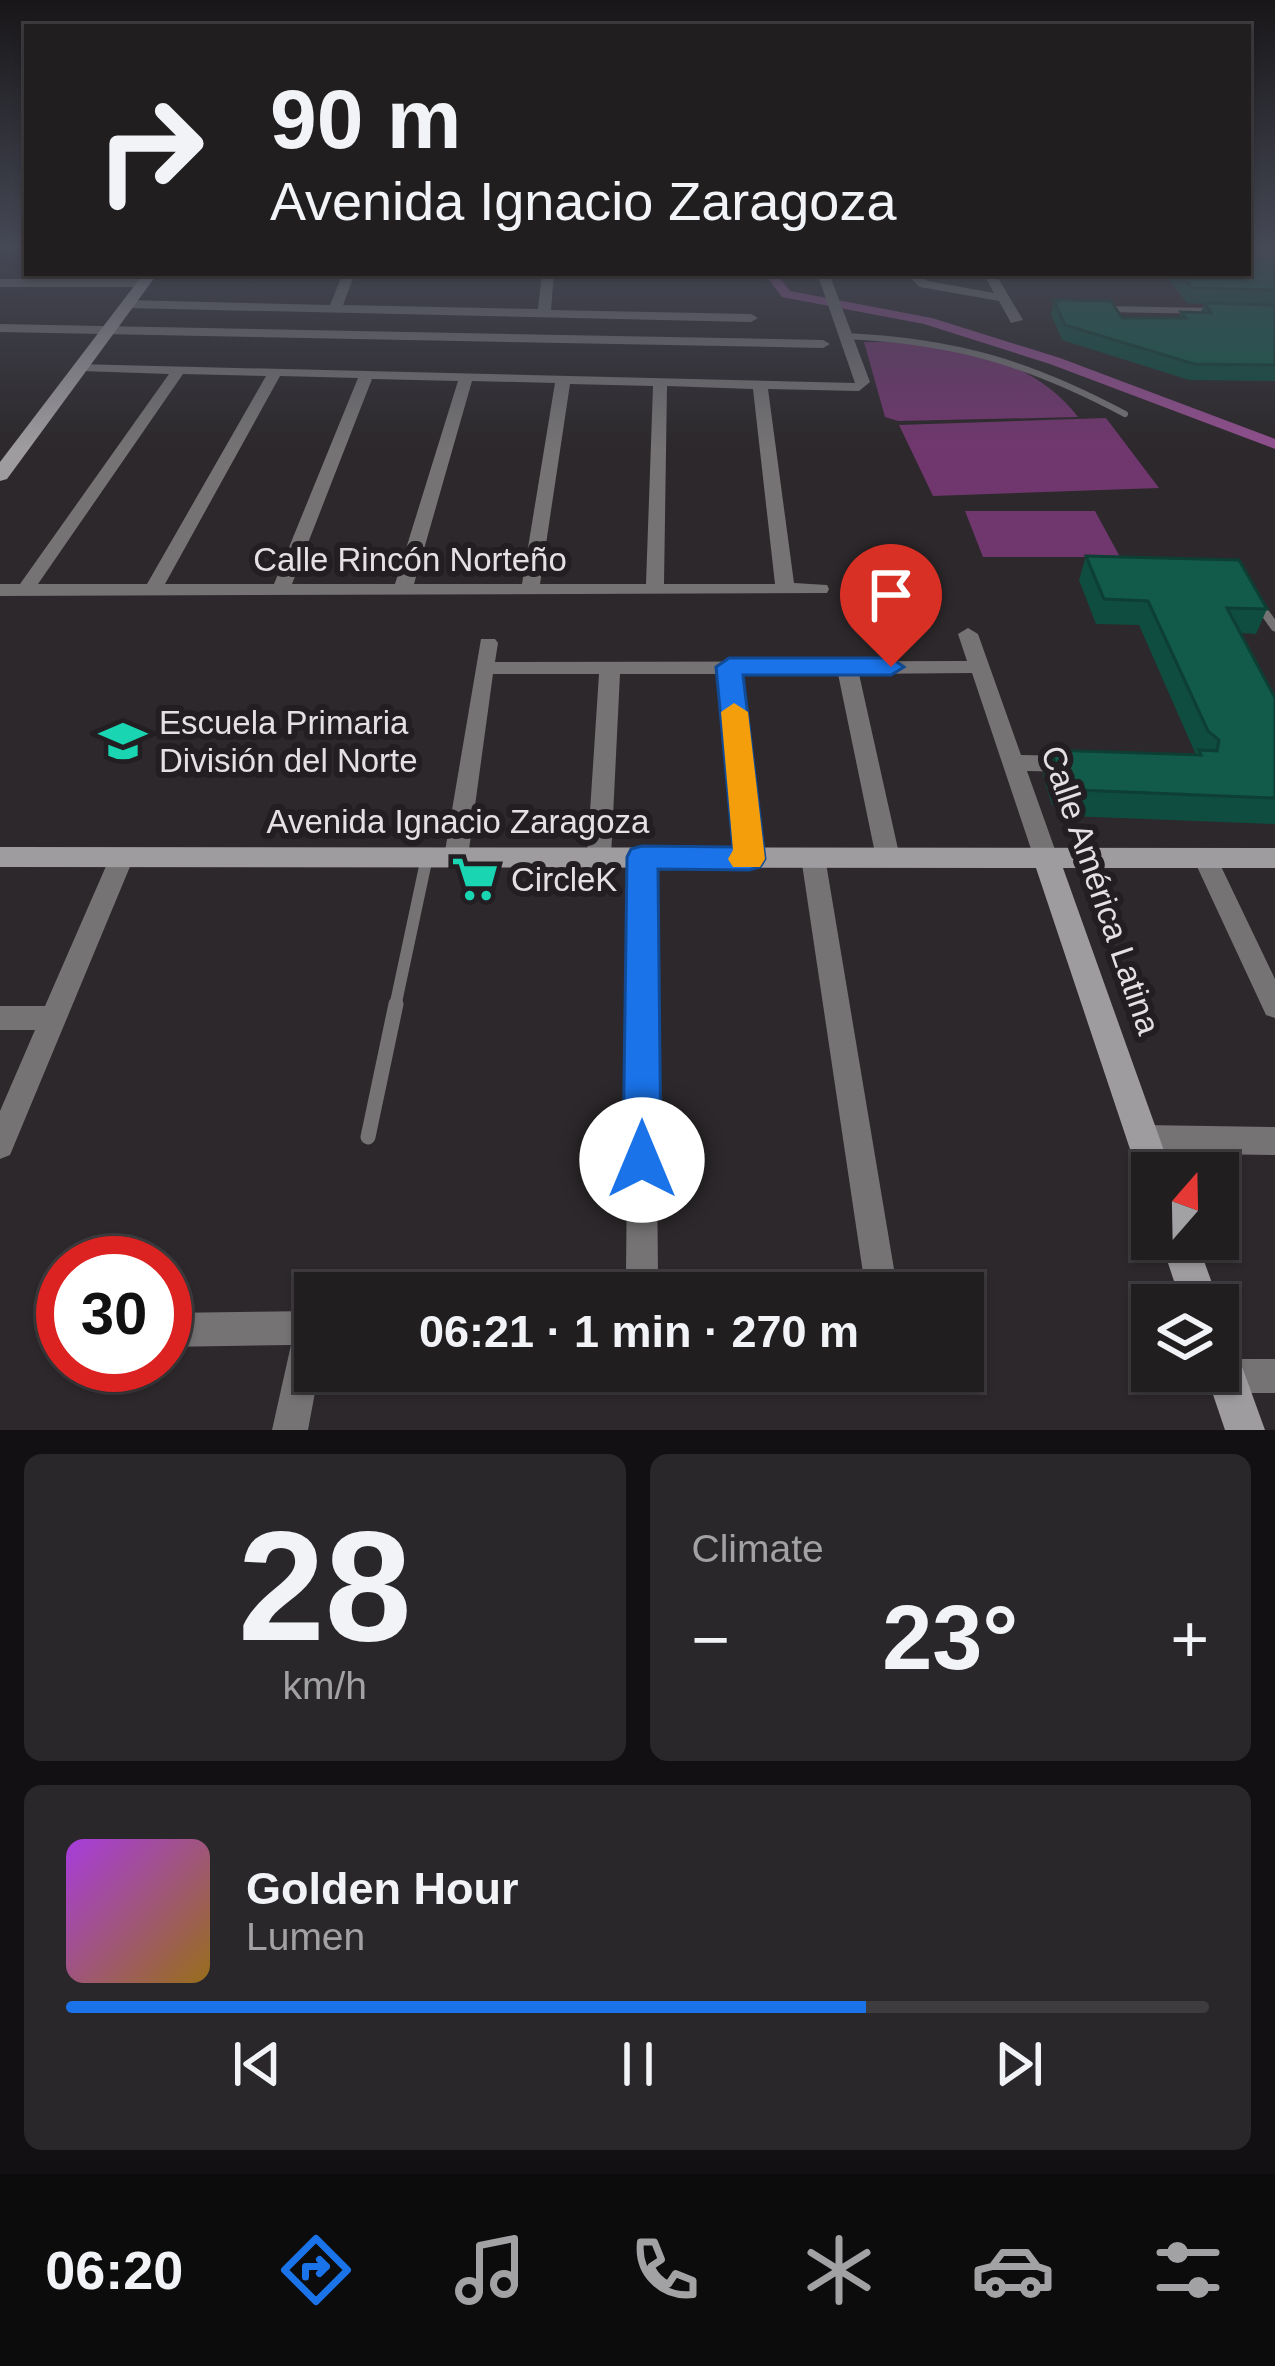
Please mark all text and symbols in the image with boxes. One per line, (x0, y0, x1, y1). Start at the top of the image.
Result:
icon: right (72, 72, 228, 228)
text: 90 m (270, 72, 461, 166)
text: Avenida Ignacio Zaragoza (270, 171, 896, 231)
street label: Calle Rincón Norteño (253, 541, 567, 578)
pin (840, 544, 942, 667)
icon: arrive (858, 562, 924, 628)
place label: Escuela Primaria División del Norte (159, 704, 418, 779)
school or university icon: Escuela Primaria División del Norte (98, 716, 148, 766)
street label: Calle América Latina (1034, 741, 1168, 1040)
street label: Avenida Ignacio Zaragoza (267, 803, 650, 840)
supermarket icon: CircleK (450, 854, 500, 904)
place label: CircleK (511, 861, 617, 898)
position arrow (579, 1097, 705, 1223)
north arrow (1131, 1152, 1239, 1260)
map controls (1131, 1152, 1239, 1392)
speed limit sign: 30 (36, 1236, 192, 1392)
button: layers (1131, 1284, 1239, 1392)
text: 06:21 · 1 min · 270 m (419, 1306, 859, 1357)
text: 28 (238, 1499, 412, 1673)
text: Climate (692, 1527, 824, 1570)
text: 23° (882, 1588, 1018, 1688)
text: − (692, 1602, 730, 1676)
text: + (1170, 1602, 1209, 1676)
text: km/h (282, 1664, 367, 1707)
text: Golden Hour (246, 1863, 518, 1914)
text: Lumen (246, 1915, 365, 1958)
icon: previous (224, 2031, 290, 2097)
icon: pause (605, 2031, 671, 2097)
icon: next (986, 2031, 1052, 2097)
icon: directions (274, 2228, 358, 2312)
icon: music (448, 2228, 532, 2312)
icon: phone (623, 2228, 707, 2312)
icon: climate (797, 2228, 881, 2312)
icon: car (971, 2228, 1055, 2312)
icon: filters (1146, 2228, 1230, 2312)
text: 06:20 (45, 2240, 183, 2300)

